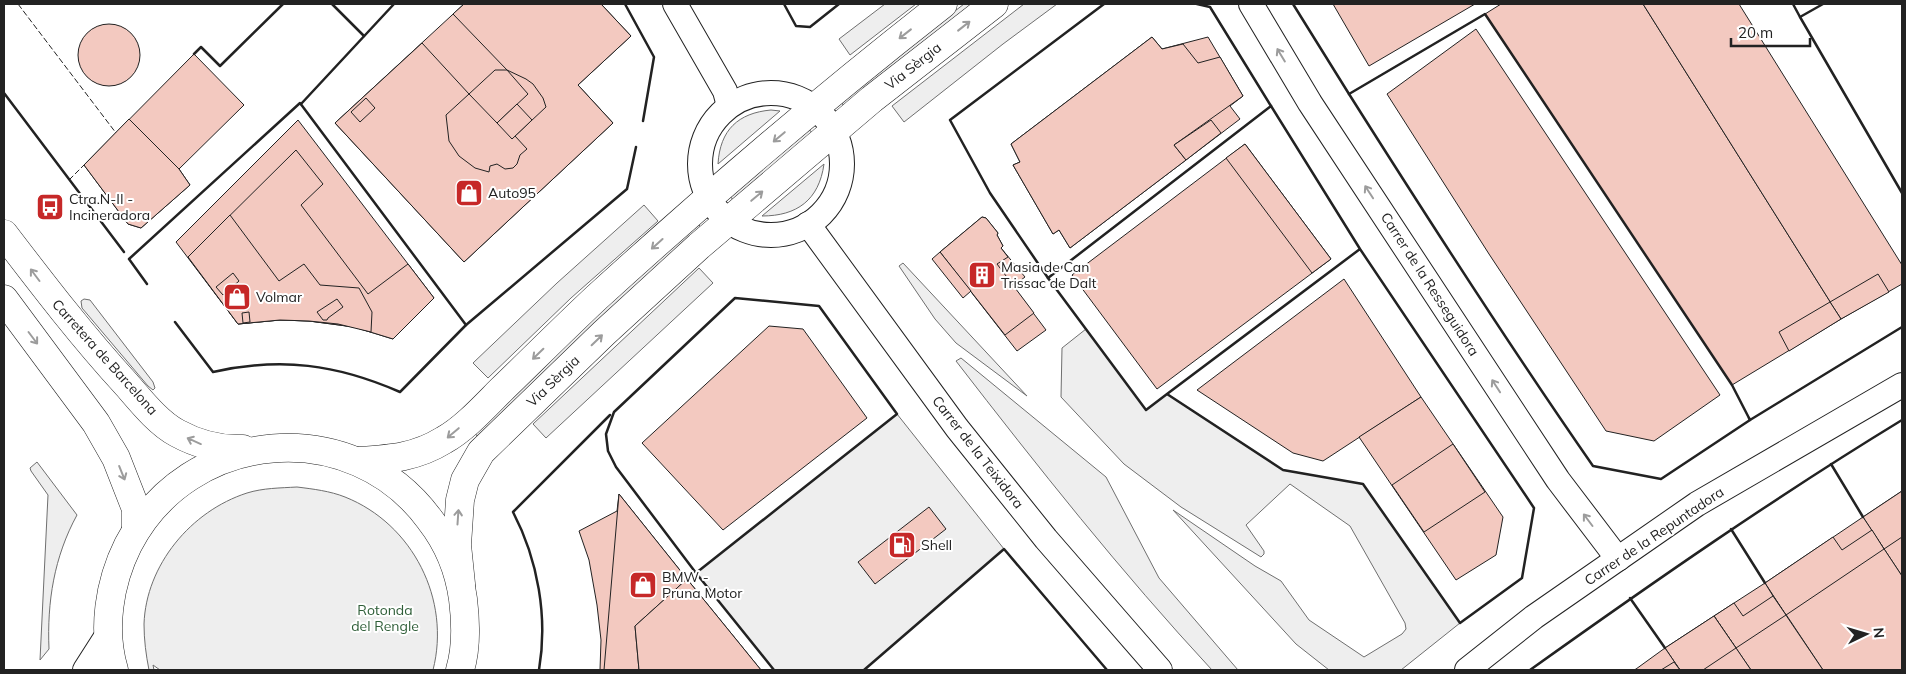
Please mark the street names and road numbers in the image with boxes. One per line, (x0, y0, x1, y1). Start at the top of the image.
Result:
street label: Via Sèrgia (881, 38, 945, 94)
street label: Carrer de la Resseguidora (1377, 209, 1483, 359)
street label: Carretera de Barcelona (48, 295, 162, 419)
street label: Via Sèrgia (523, 351, 583, 411)
street label: Carrer de la Teixidora (928, 392, 1028, 512)
street label: Carrer de la Repuntadora (1581, 483, 1727, 589)

